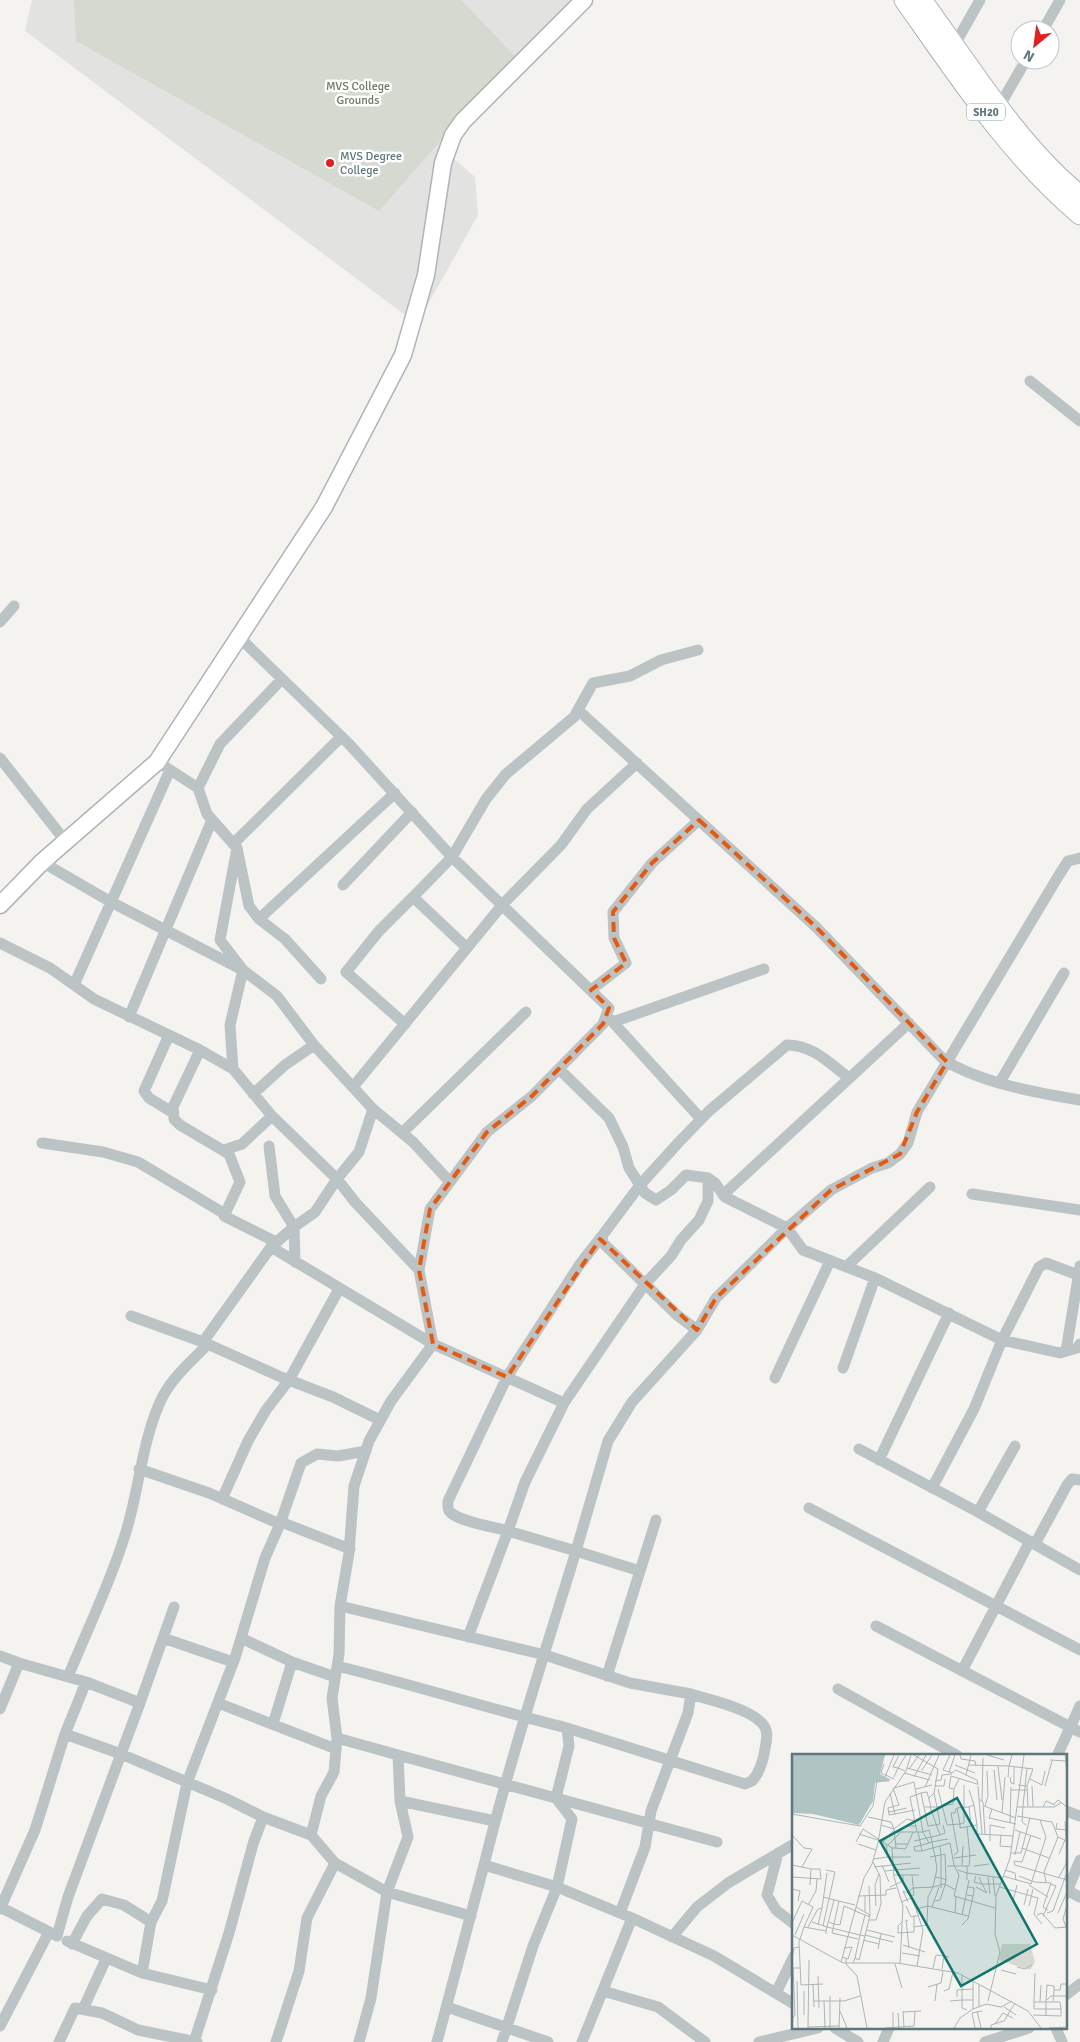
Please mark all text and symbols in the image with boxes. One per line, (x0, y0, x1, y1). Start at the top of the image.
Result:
north arrow (1010, 20, 1060, 70)
text: N (1021, 46, 1037, 66)
park label: MVS College Grounds (326, 79, 390, 108)
road number: SH20 (967, 104, 1005, 120)
place label: MVS Degree College (340, 149, 402, 178)
marker: MVS Degree College (324, 157, 336, 169)
inset map (792, 1754, 1068, 2030)

